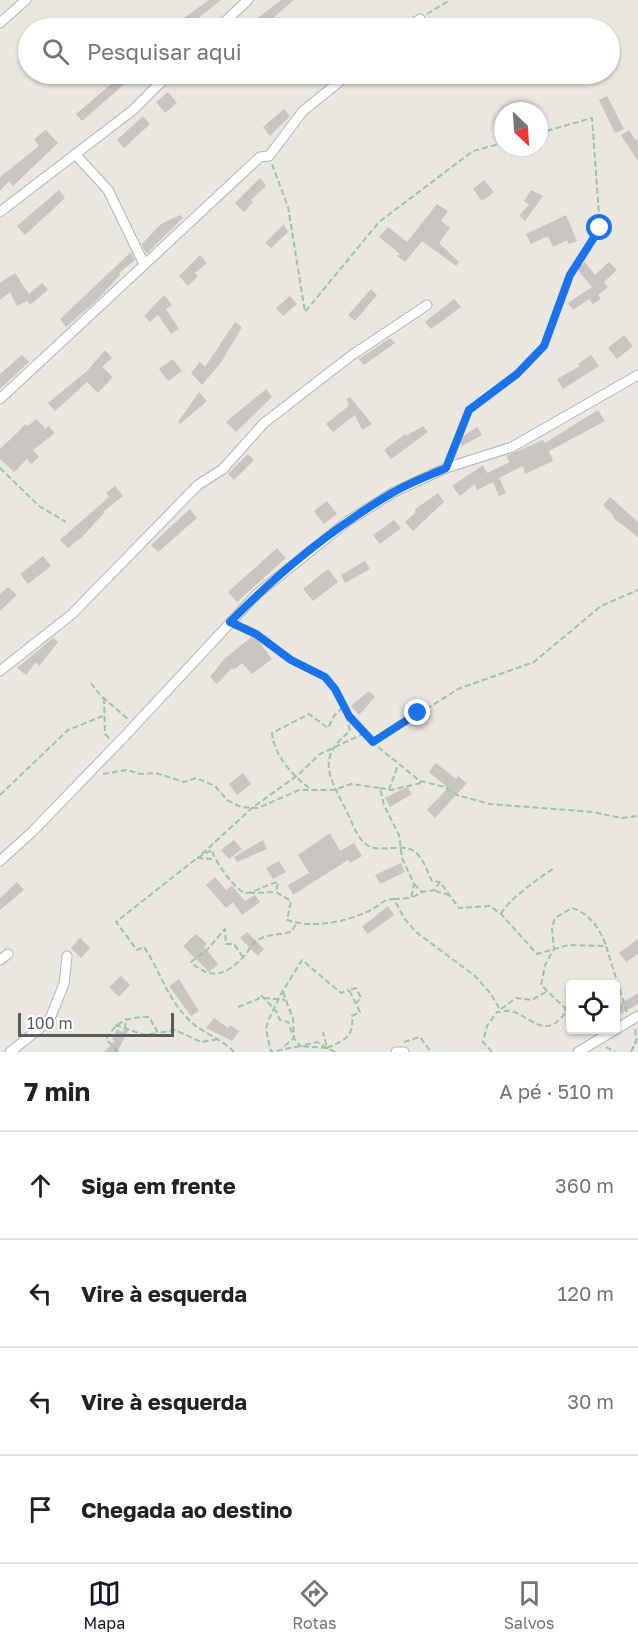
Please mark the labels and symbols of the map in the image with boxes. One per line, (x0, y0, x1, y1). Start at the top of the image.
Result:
north arrow (494, 102, 548, 156)
route start (586, 214, 612, 240)
route end (404, 699, 430, 725)
scale bar (18, 1010, 174, 1038)

